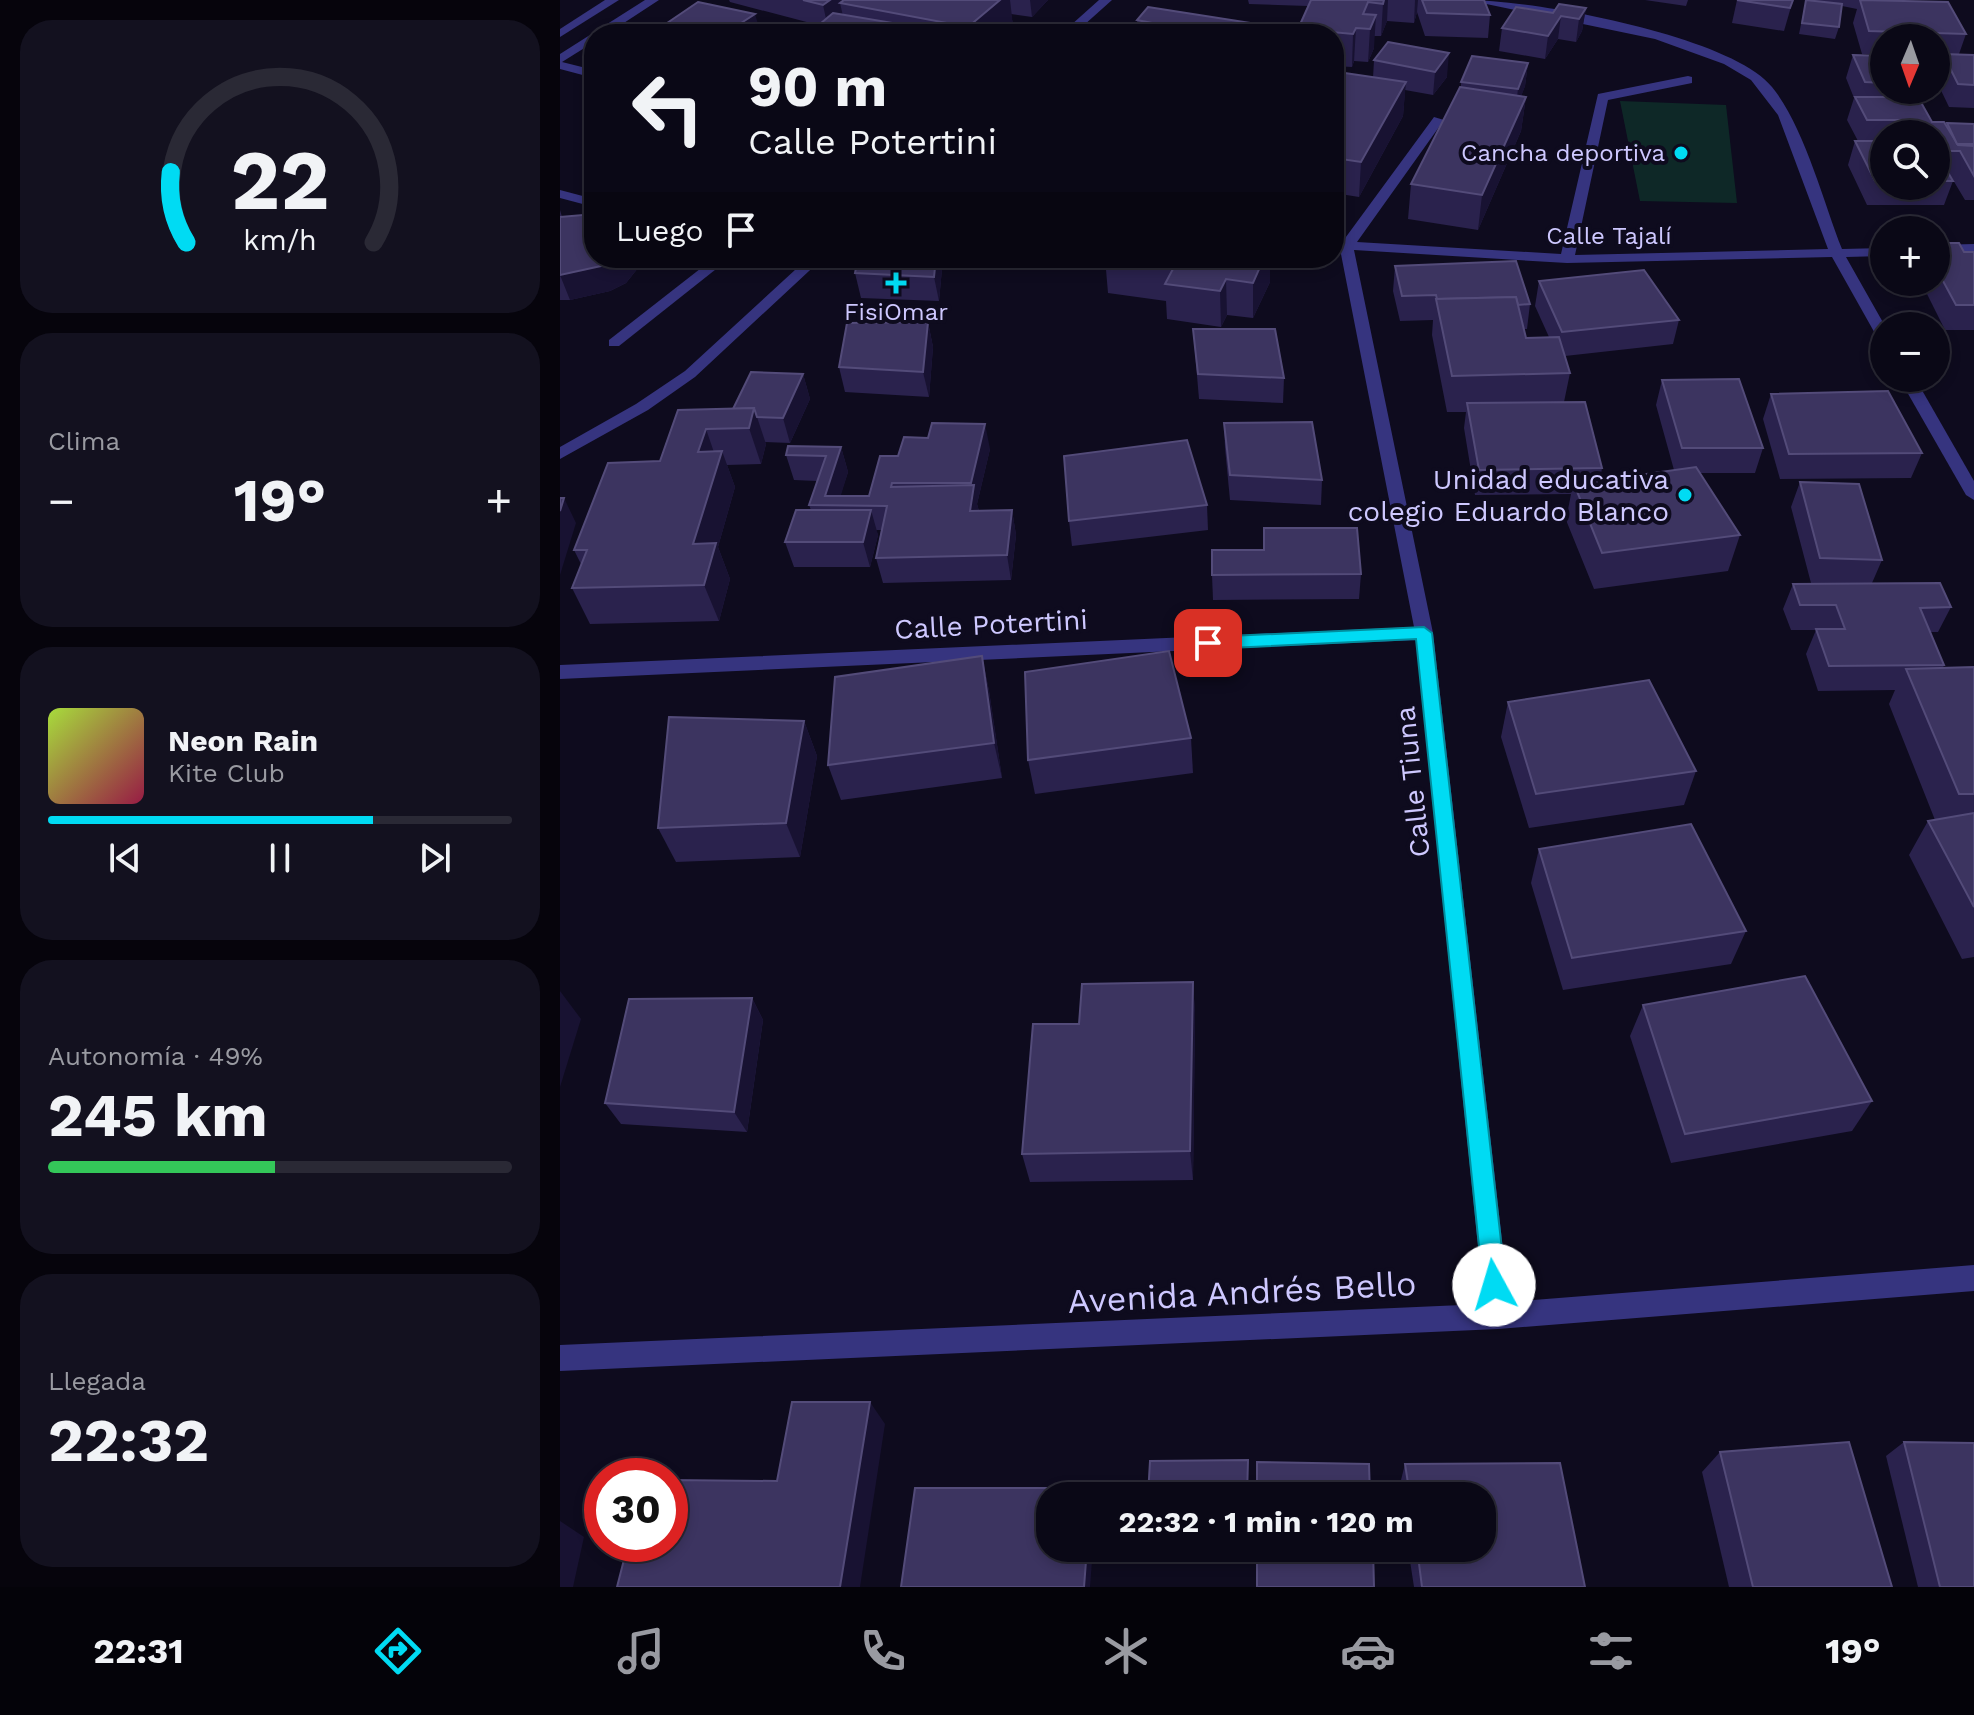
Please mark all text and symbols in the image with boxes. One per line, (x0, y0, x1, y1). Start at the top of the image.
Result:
north arrow (1870, 24, 1950, 104)
map controls (1870, 24, 1950, 392)
text: 90 m (748, 54, 887, 120)
icon: left (616, 56, 720, 160)
button: search (1870, 120, 1950, 200)
text: Calle Potertini (748, 121, 997, 163)
text: 22 (230, 131, 330, 228)
place label: Cancha deportiva (1461, 139, 1665, 167)
marker: Cancha deportiva (1672, 144, 1690, 162)
icon: arrive (719, 208, 763, 252)
text: Luego (616, 213, 703, 248)
button: + (1870, 216, 1950, 296)
street label: Calle Tajalí (1546, 222, 1672, 250)
text: km/h (243, 223, 317, 257)
marker: FisiOmar (885, 272, 907, 294)
place label: FisiOmar (844, 298, 948, 326)
button: − (1870, 312, 1950, 392)
text: Clima (48, 426, 120, 456)
place label: Unidad educativa colegio Eduardo Blanco (1348, 463, 1669, 528)
text: 19° (234, 465, 326, 536)
text: − (48, 475, 75, 527)
text: + (485, 475, 512, 527)
marker: Unidad educativa colegio Eduardo Blanco (1676, 486, 1694, 504)
street label: Calle Potertini (893, 603, 1089, 646)
pin (1174, 609, 1242, 677)
icon: arrive (1186, 621, 1230, 665)
street label: Calle Tiuna (1388, 705, 1437, 859)
text: Neon Rain (168, 723, 318, 758)
text: Kite Club (168, 758, 285, 788)
icon: previous (103, 836, 147, 880)
icon: pause (258, 836, 302, 880)
icon: next (413, 836, 457, 880)
text: Autonomía · 49% (48, 1041, 263, 1071)
text: 245 km (48, 1080, 268, 1151)
position arrow (1452, 1243, 1536, 1327)
street label: Avenida Andrés Bello (1067, 1263, 1417, 1321)
text: Llegada (48, 1366, 146, 1396)
text: 22:32 (48, 1405, 209, 1476)
speed limit sign: 30 (584, 1458, 688, 1562)
text: 22:32 · 1 min · 120 m (1119, 1504, 1413, 1539)
icon: directions (370, 1623, 426, 1679)
icon: music (613, 1623, 669, 1679)
icon: phone (855, 1623, 911, 1679)
icon: climate (1098, 1623, 1154, 1679)
icon: car (1340, 1623, 1396, 1679)
icon: filters (1583, 1623, 1639, 1679)
text: 22:31 (93, 1630, 184, 1672)
text: 19° (1825, 1630, 1881, 1672)

